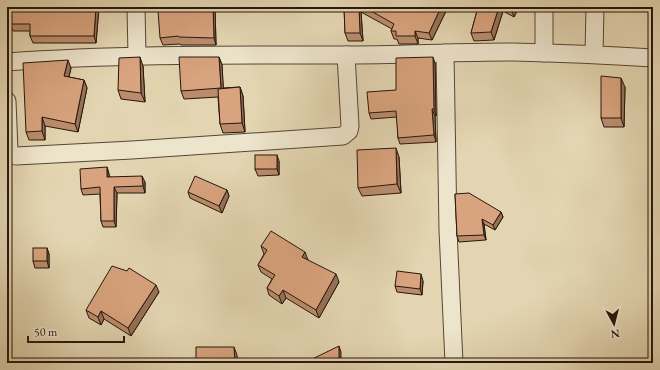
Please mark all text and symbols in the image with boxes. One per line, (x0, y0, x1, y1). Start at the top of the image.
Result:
north arrow (594, 304, 634, 344)
scale bar (28, 318, 124, 344)
text: 50 m (34, 324, 58, 340)
text: N (610, 326, 620, 341)

